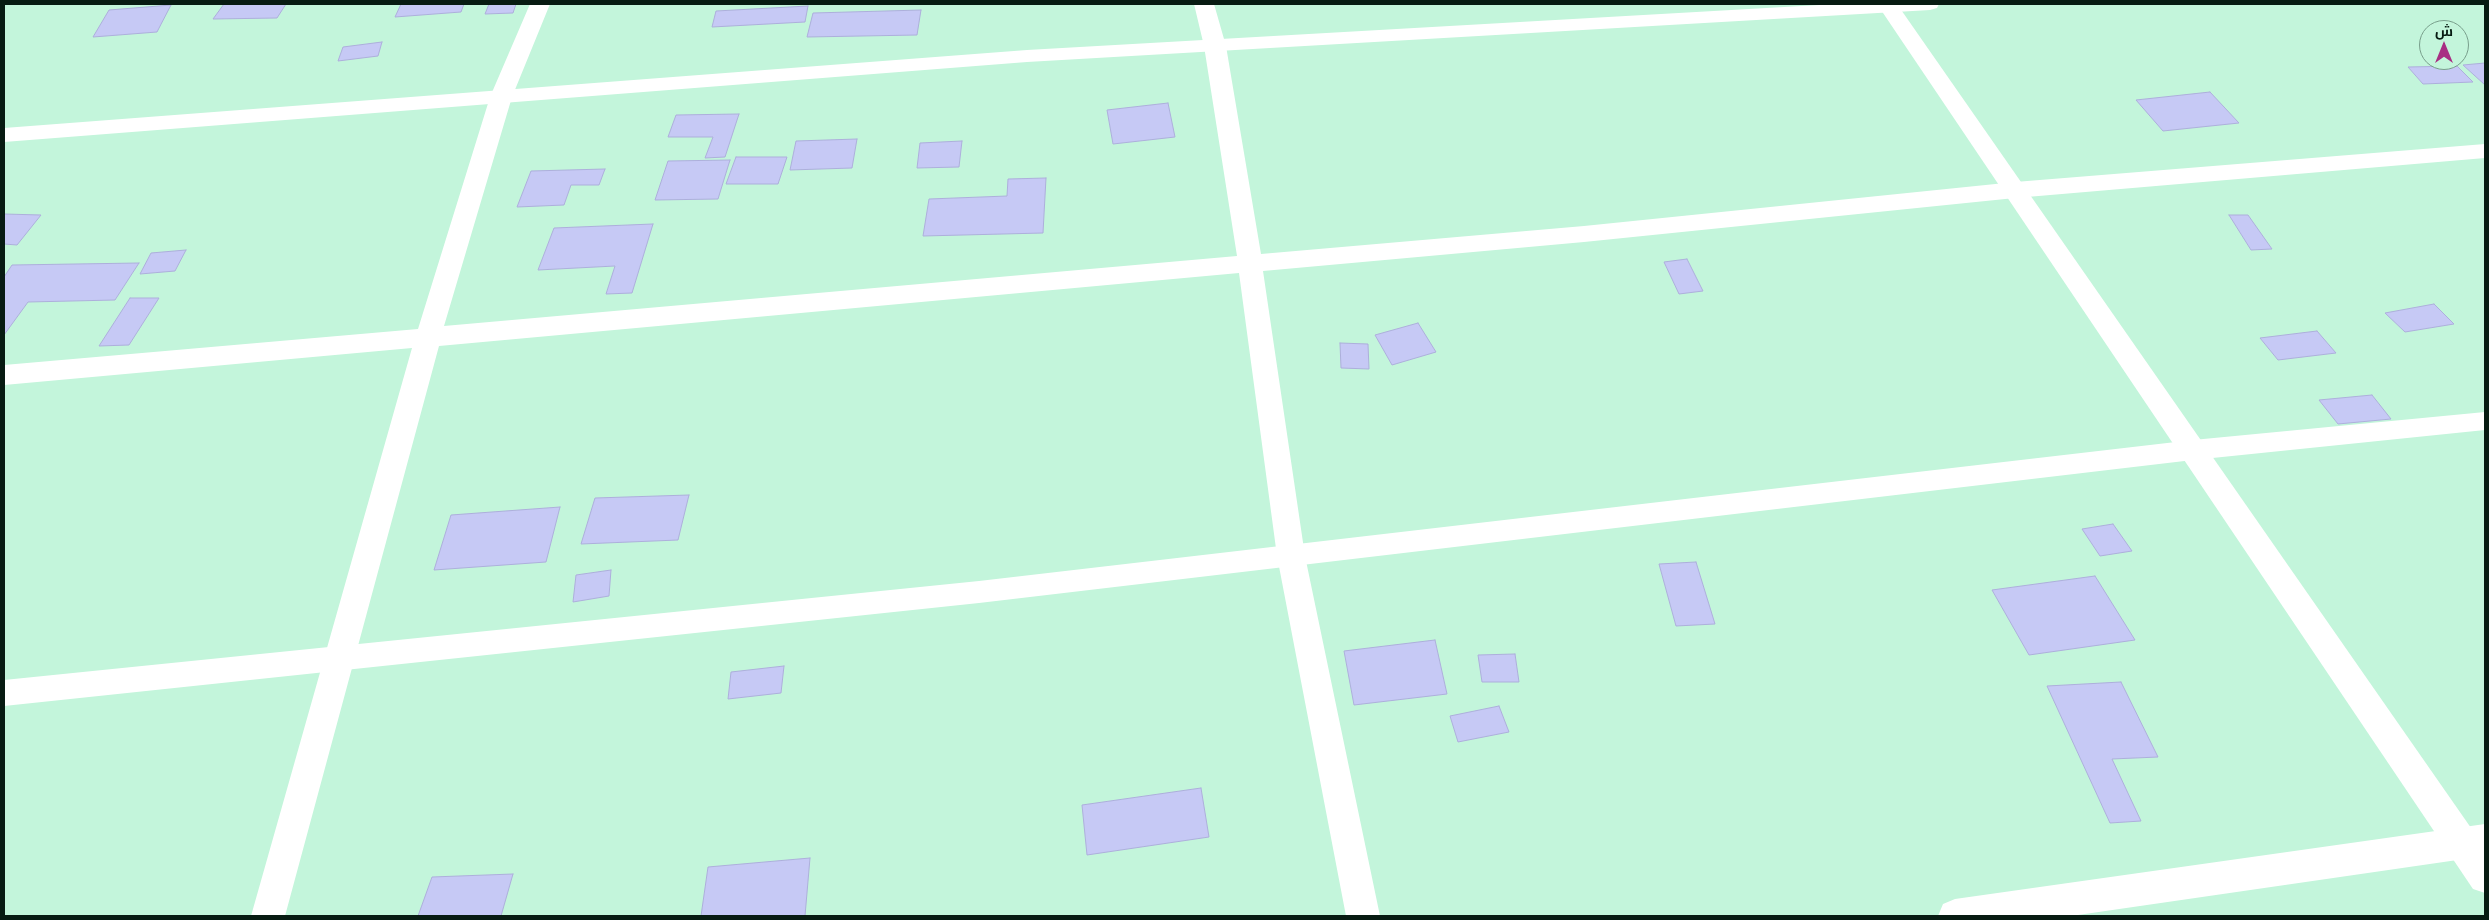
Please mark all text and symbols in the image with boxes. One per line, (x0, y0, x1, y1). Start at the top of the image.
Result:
north arrow (2419, 20, 2469, 70)
text: ش (2435, 21, 2453, 40)

